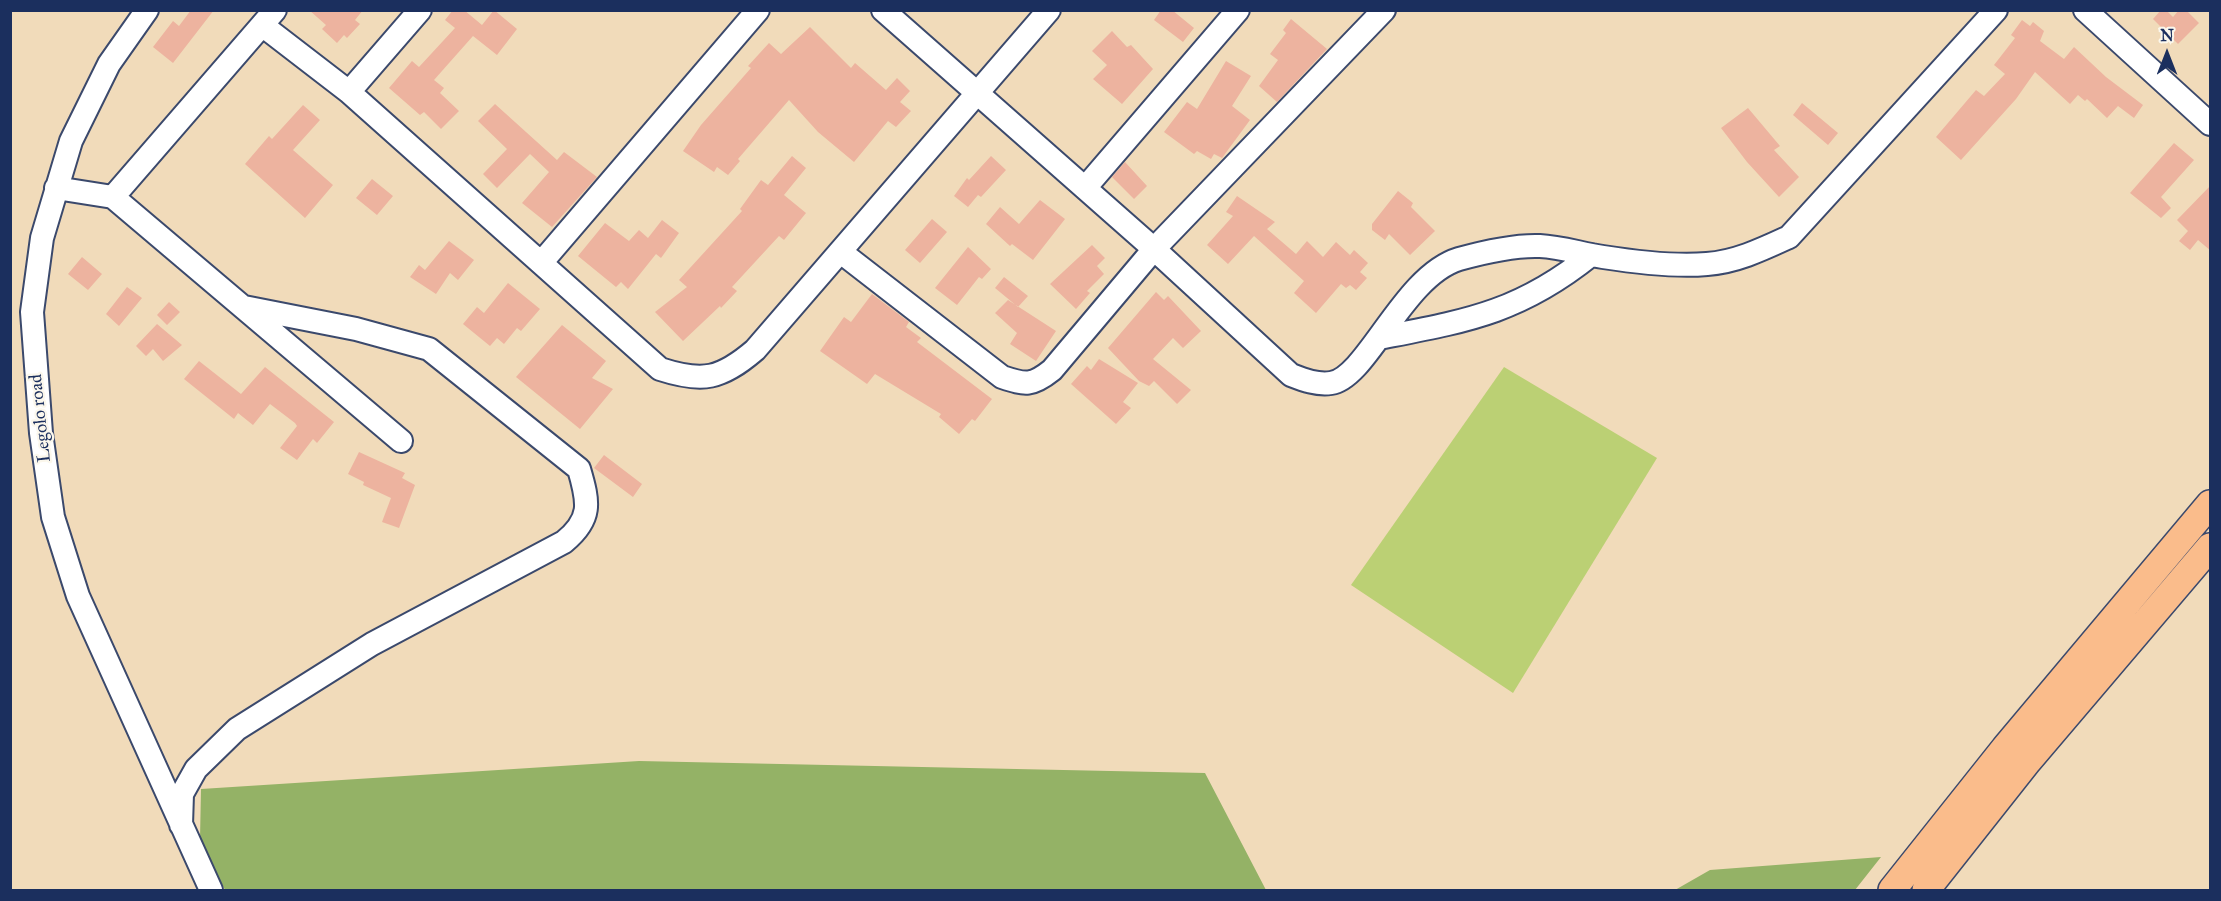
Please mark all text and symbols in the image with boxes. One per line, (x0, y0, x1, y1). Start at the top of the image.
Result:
north arrow (2137, 24, 2197, 84)
text: N (2160, 26, 2174, 45)
street label: Legolo road (26, 373, 56, 463)

